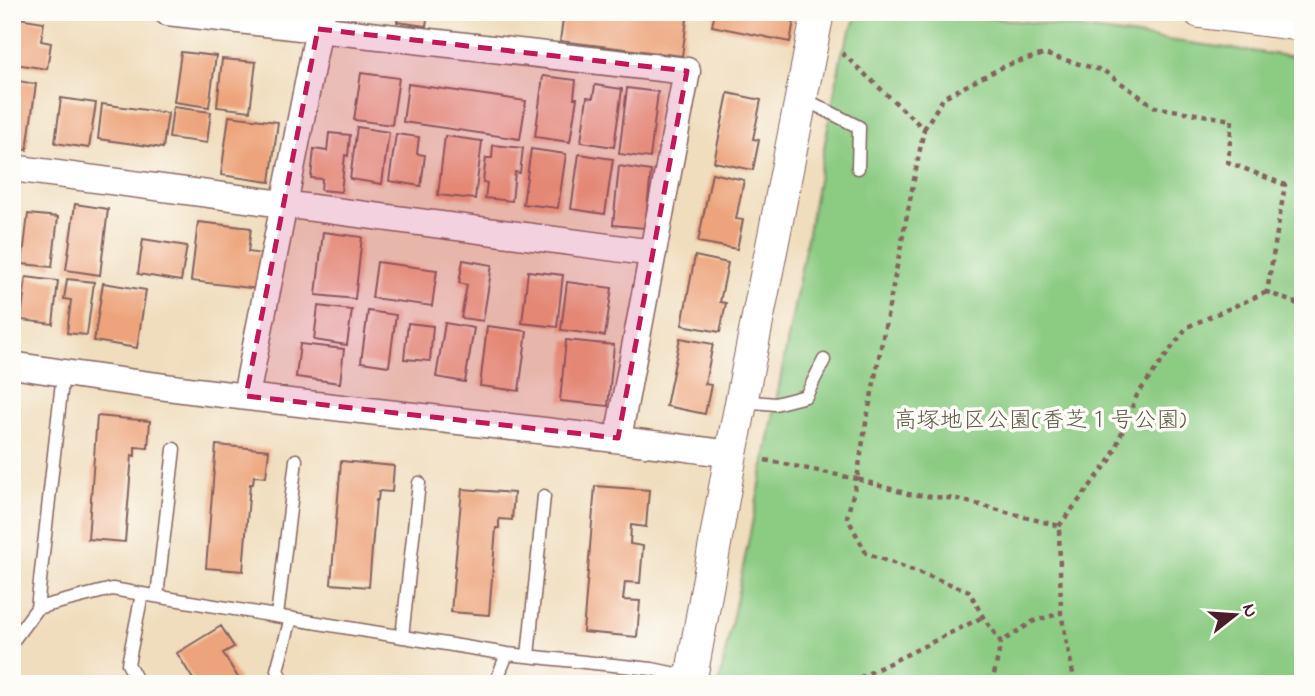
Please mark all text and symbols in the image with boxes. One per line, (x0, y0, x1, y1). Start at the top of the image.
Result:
park label: 高塚地区公園(香芝１号公園) (894, 405, 1187, 438)
north arrow (1200, 580, 1270, 650)
text: N (1234, 601, 1264, 621)

